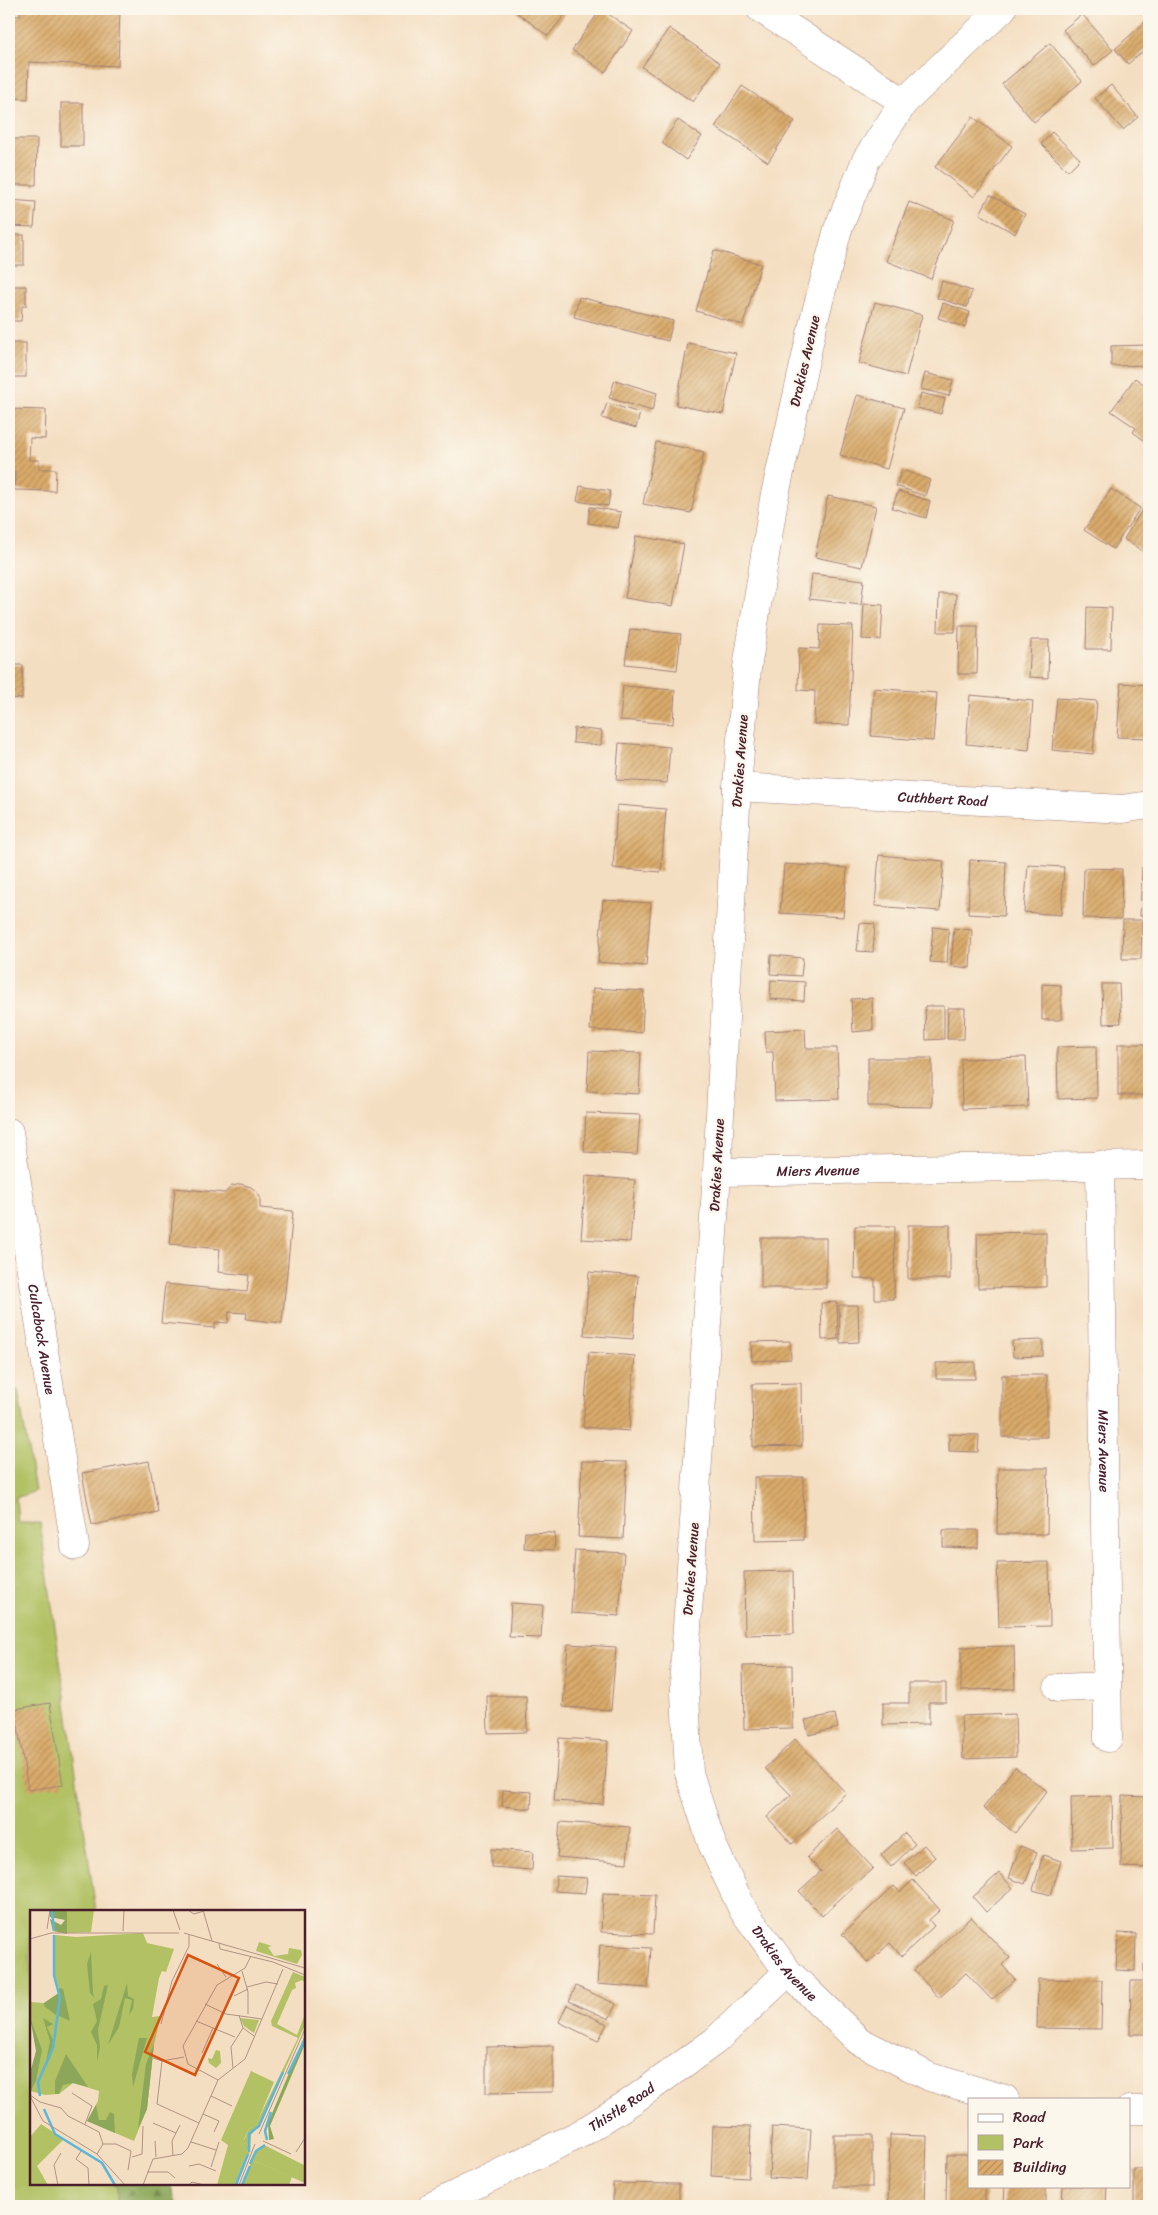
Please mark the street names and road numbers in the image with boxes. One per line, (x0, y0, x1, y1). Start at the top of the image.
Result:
street label: Drakies Avenue (782, 313, 828, 409)
street label: Drakies Avenue (724, 713, 756, 808)
street label: Cuthbert Road (897, 784, 990, 814)
street label: Drakies Avenue (702, 1118, 732, 1212)
street label: Miers Avenue (776, 1157, 860, 1184)
street label: Culcabock Avenue (21, 1282, 63, 1397)
street label: Miers Avenue (1091, 1409, 1117, 1493)
street label: Drakies Avenue (675, 1521, 707, 1616)
street label: Drakies Avenue (745, 1920, 824, 2007)
street label: Thistle Road (583, 2075, 661, 2138)

